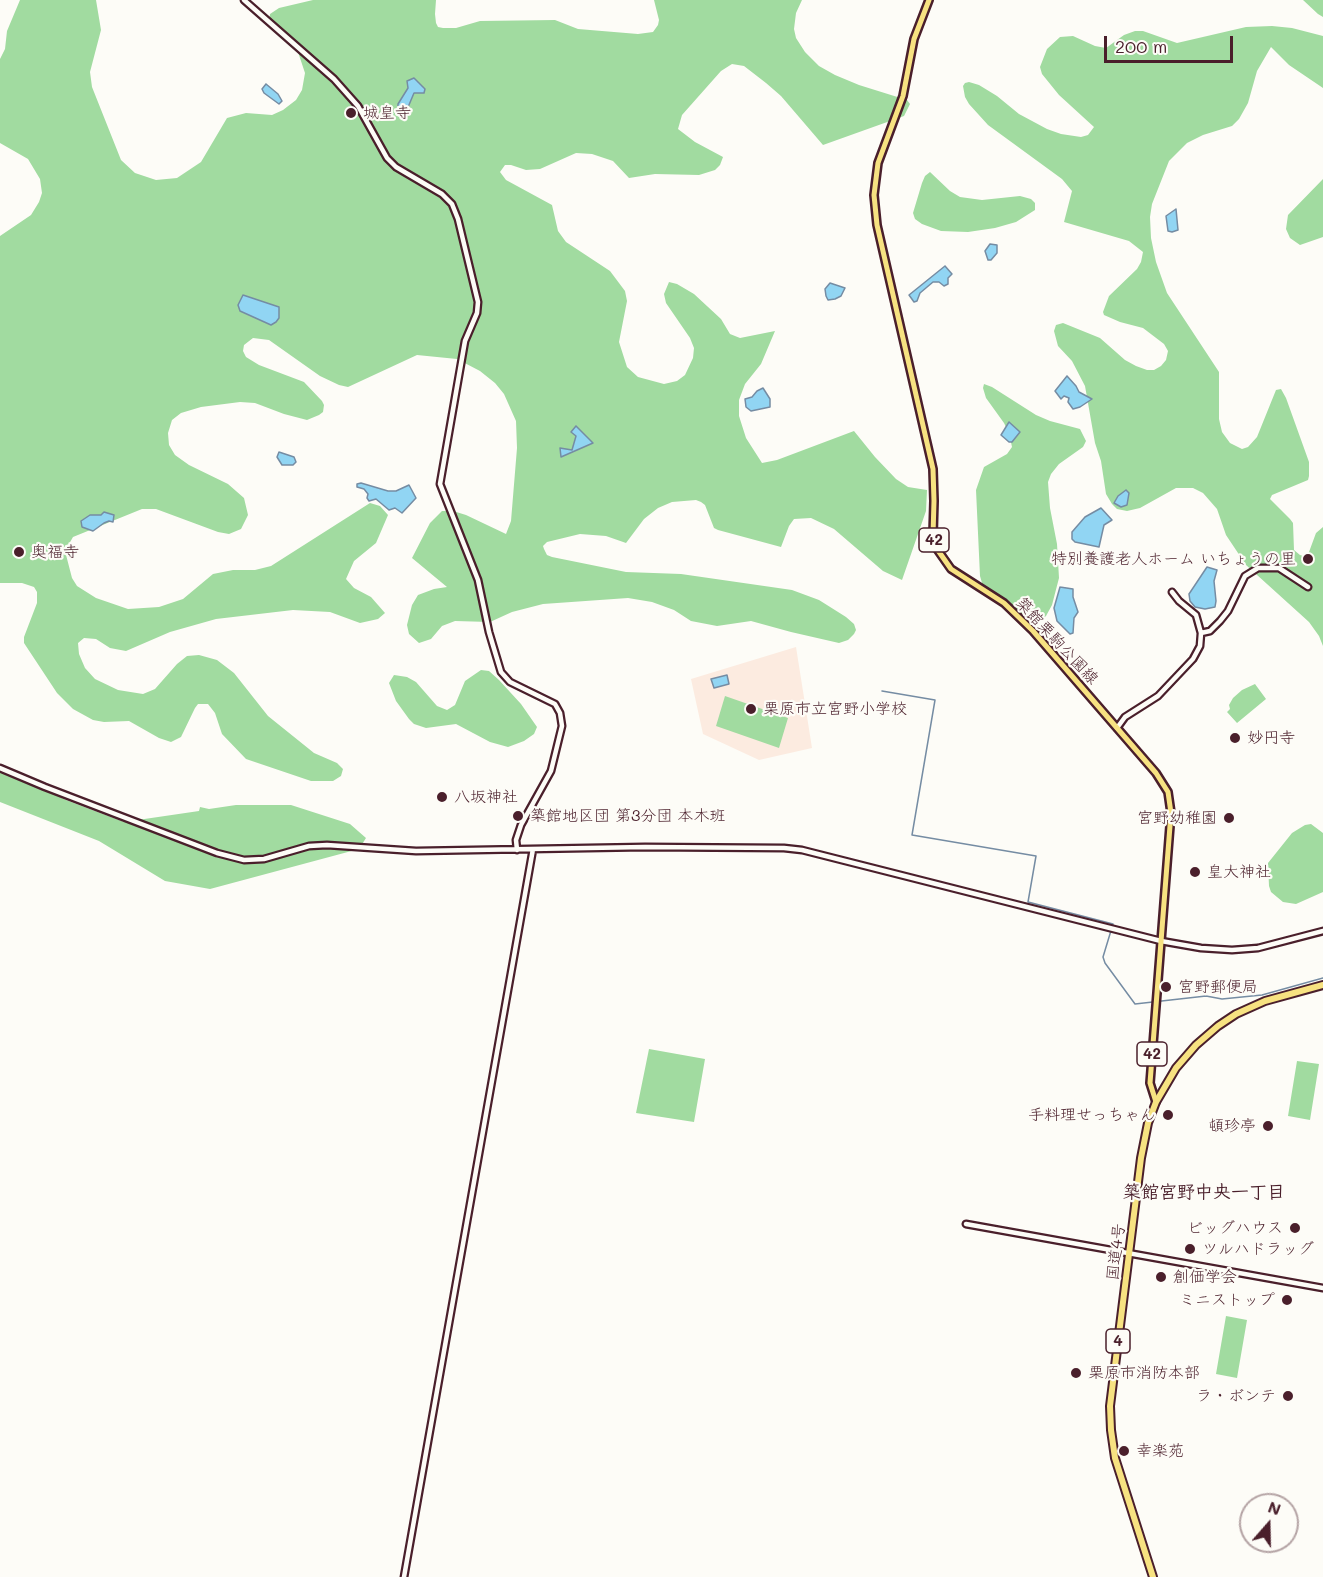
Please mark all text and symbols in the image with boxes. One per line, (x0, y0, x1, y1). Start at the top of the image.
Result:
scale bar (1107, 24, 1236, 62)
text: 200 m (1115, 34, 1167, 58)
place label: 城皇寺 (363, 103, 411, 123)
marker: 城皇寺 (344, 106, 358, 120)
road number: 42 (919, 528, 949, 552)
place label: 奥福寺 (31, 542, 79, 562)
marker: 奥福寺 (12, 545, 26, 559)
place label: 特別養護老人ホーム いちょうの里 (1051, 549, 1296, 569)
marker: 特別養護老人ホーム いちょうの里 (1301, 552, 1315, 566)
street label: 築館栗駒公園線 (1012, 593, 1102, 689)
place label: 栗原市立宮野小学校 (763, 699, 907, 719)
marker: 栗原市立宮野小学校 (744, 702, 758, 716)
place label: 妙円寺 (1247, 728, 1295, 748)
marker: 妙円寺 (1228, 731, 1242, 745)
place label: 八坂神社 (454, 787, 518, 807)
marker: 八坂神社 (435, 790, 449, 804)
place label: 築館地区団 第3分団 本木班 (530, 806, 726, 826)
place label: 宮野幼稚園 (1137, 808, 1217, 828)
marker: 築館地区団 第3分団 本木班 (511, 809, 525, 823)
marker: 宮野幼稚園 (1222, 811, 1236, 825)
place label: 皇大神社 (1207, 862, 1271, 882)
marker: 皇大神社 (1188, 865, 1202, 879)
place label: 宮野郵便局 (1178, 977, 1258, 997)
marker: 宮野郵便局 (1159, 980, 1173, 994)
road number: 42 (1137, 1042, 1167, 1066)
place label: 手料理せっちゃん (1028, 1105, 1156, 1125)
marker: 手料理せっちゃん (1161, 1108, 1175, 1122)
place label: 頓珍亭 (1208, 1116, 1256, 1136)
marker: 頓珍亭 (1261, 1119, 1275, 1133)
district label: 築館宮野中央一丁目 (1123, 1181, 1285, 1203)
place label: ビッグハウス (1187, 1218, 1283, 1238)
marker: ビッグハウス (1288, 1221, 1302, 1235)
street label: 国道4号 (1103, 1222, 1129, 1282)
place label: ツルハドラッグ (1202, 1239, 1314, 1259)
marker: ツルハドラッグ (1183, 1242, 1197, 1256)
place label: 創価学会 (1173, 1267, 1237, 1287)
marker: 創価学会 (1154, 1270, 1168, 1284)
place label: ミニストップ (1179, 1290, 1275, 1310)
marker: ミニストップ (1280, 1293, 1294, 1307)
road number: 4 (1106, 1329, 1130, 1353)
place label: 栗原市消防本部 (1088, 1363, 1200, 1383)
marker: 栗原市消防本部 (1069, 1366, 1083, 1380)
place label: ラ・ボンテ (1196, 1386, 1276, 1406)
marker: ラ・ボンテ (1281, 1389, 1295, 1403)
place label: 幸楽苑 (1136, 1441, 1184, 1461)
marker: 幸楽苑 (1117, 1444, 1131, 1458)
north arrow (1239, 1493, 1299, 1553)
text: N (1265, 1496, 1284, 1519)

